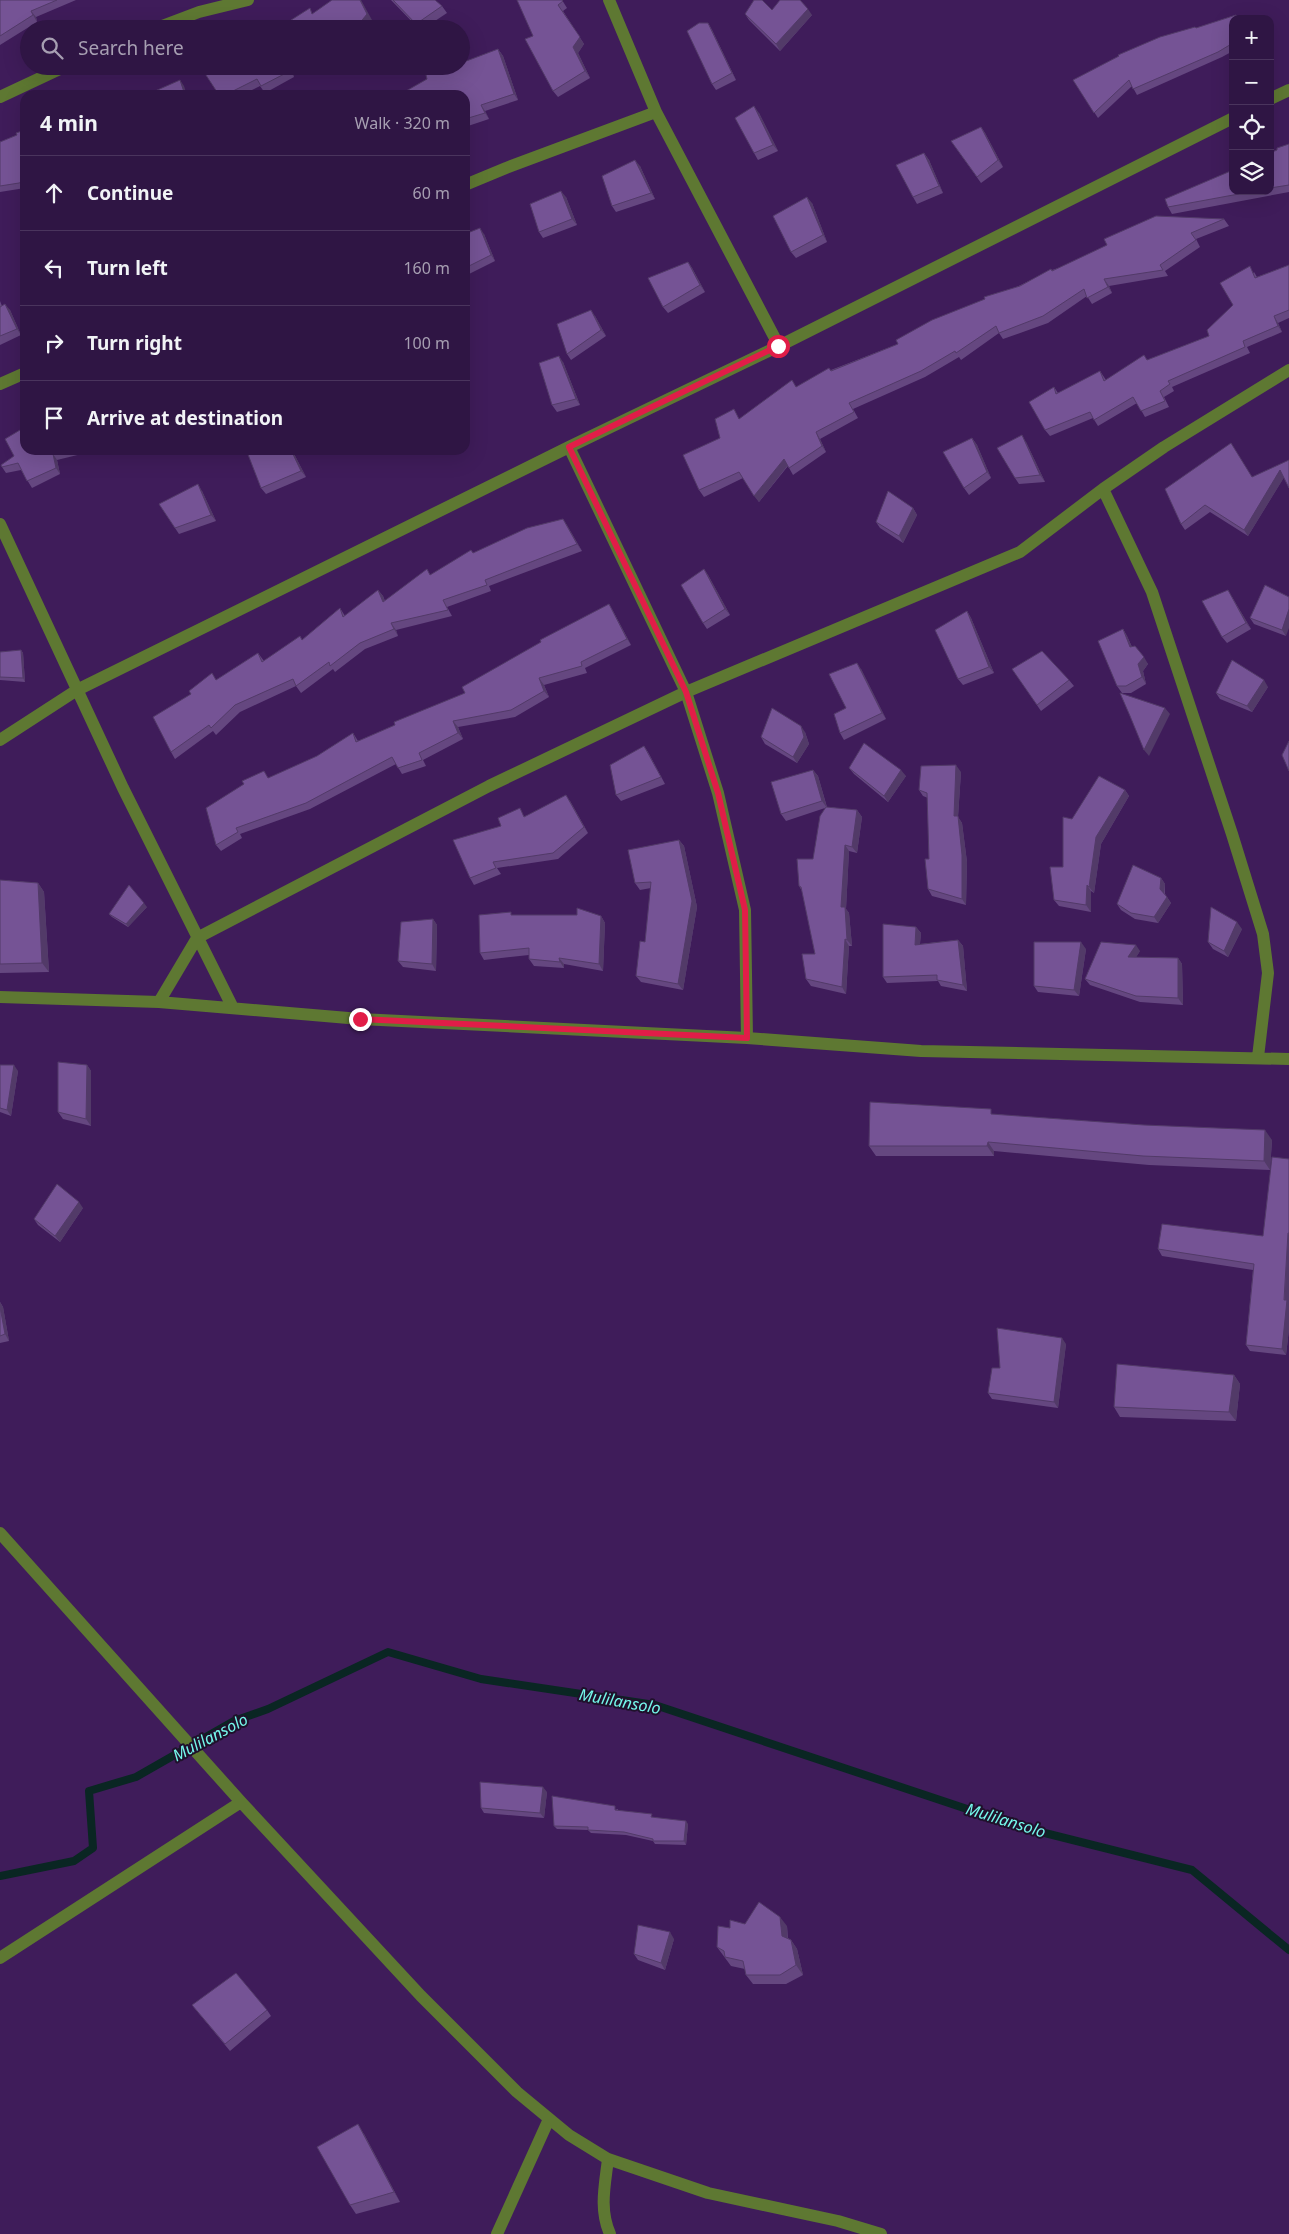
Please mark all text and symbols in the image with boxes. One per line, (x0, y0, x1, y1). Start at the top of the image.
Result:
map controls (1229, 15, 1274, 195)
button: + (1229, 15, 1274, 60)
search box (20, 20, 470, 75)
icon: search (38, 34, 66, 62)
text: Search here (78, 35, 184, 61)
button: − (1229, 60, 1274, 105)
button: locate (1229, 105, 1274, 150)
text: 4 min (40, 109, 98, 137)
text: Walk · 320 m (355, 112, 450, 134)
button: layers (1229, 150, 1274, 195)
icon: ahead (40, 179, 68, 207)
text: Continue (87, 180, 173, 206)
text: 60 m (413, 182, 450, 204)
icon: left (40, 254, 68, 282)
text: Turn left (87, 255, 168, 281)
text: 160 m (403, 257, 450, 279)
icon: right (40, 329, 68, 357)
text: Turn right (87, 330, 182, 356)
text: 100 m (403, 332, 450, 354)
route start (767, 335, 790, 358)
icon: arrive (40, 404, 68, 432)
text: Arrive at destination (87, 405, 283, 431)
route end (349, 1008, 372, 1031)
water label: Mulilansolo (577, 1683, 663, 1719)
water label: Mulilansolo (168, 1708, 252, 1766)
water label: Mulilansolo (963, 1797, 1049, 1843)

